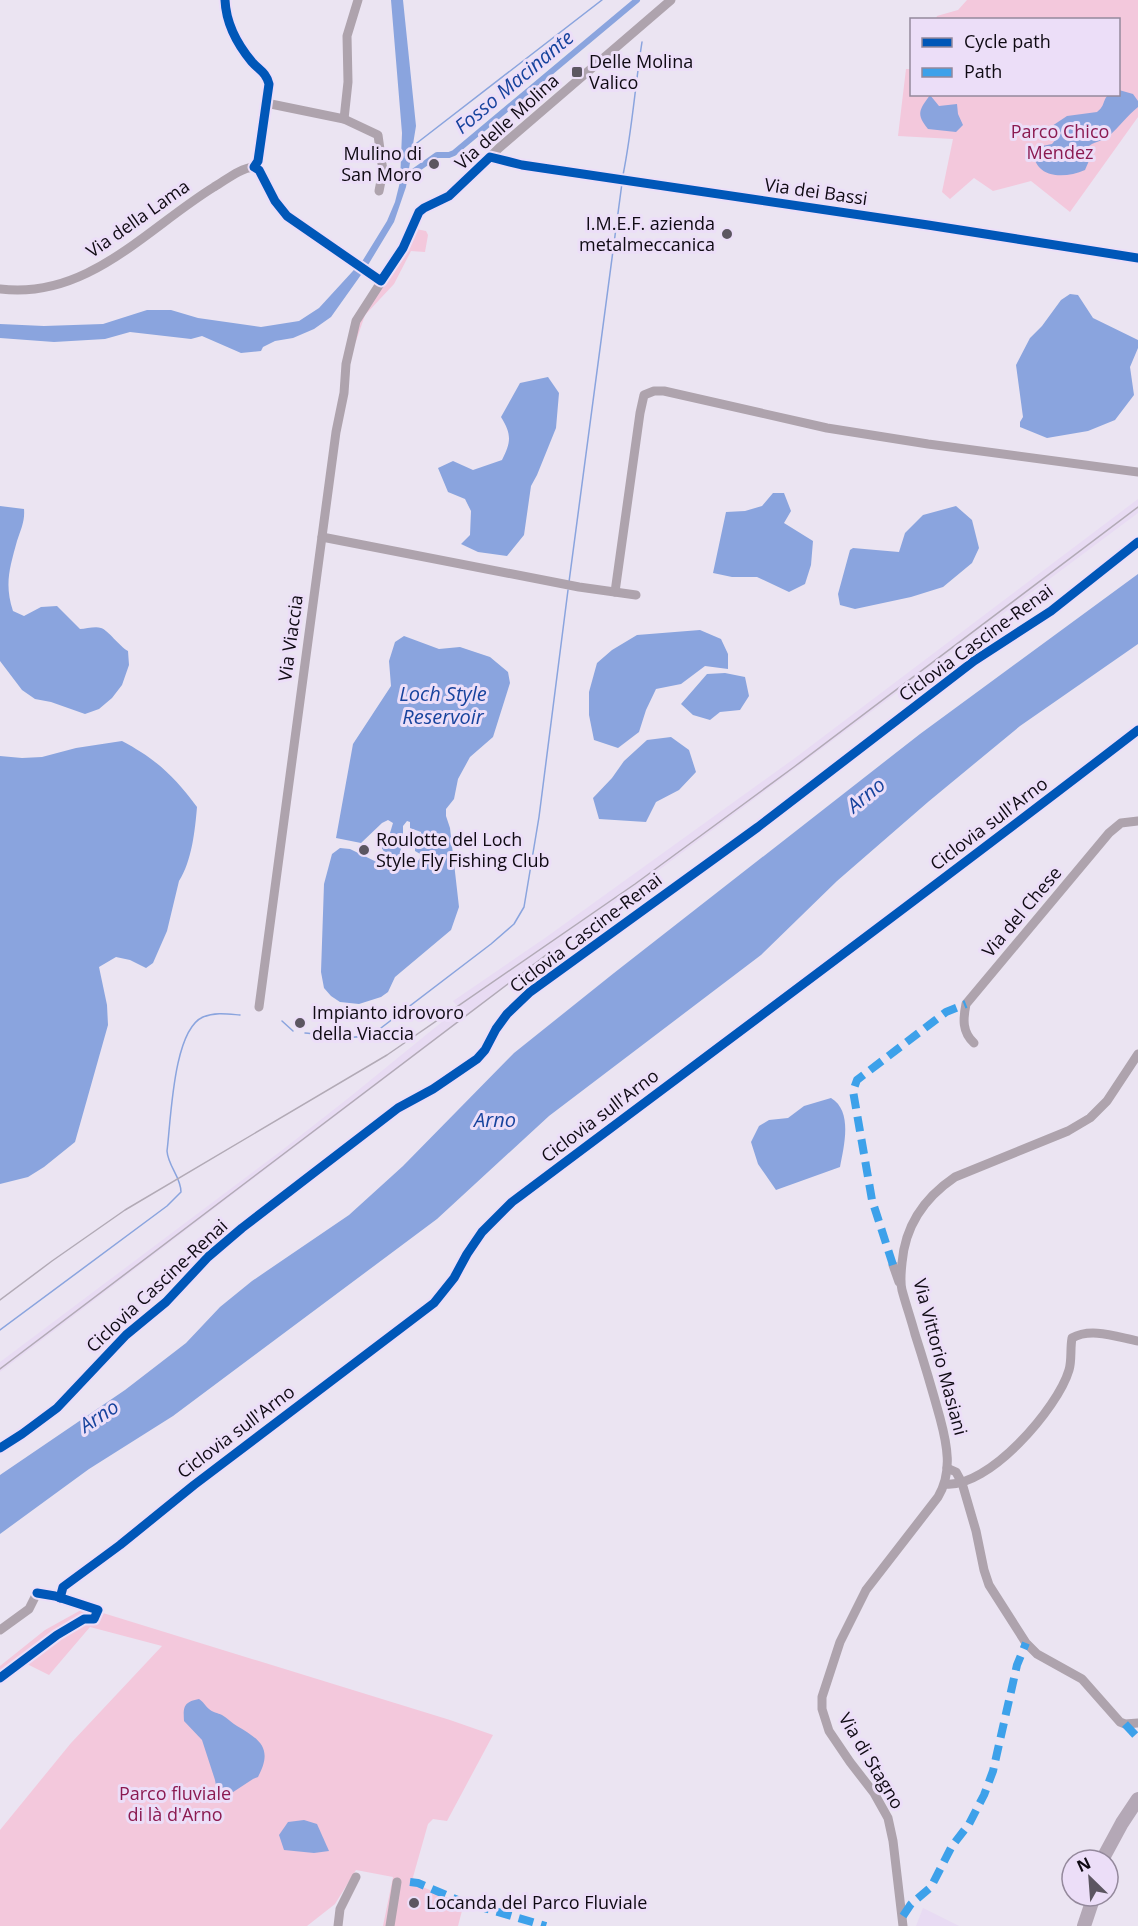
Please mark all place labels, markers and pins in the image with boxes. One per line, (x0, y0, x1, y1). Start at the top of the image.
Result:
place label: Delle Molina Valico (589, 49, 693, 94)
marker: Delle Molina Valico (570, 65, 584, 79)
place label: Mulino di San Moro (341, 141, 422, 186)
marker: Mulino di San Moro (427, 157, 441, 171)
place label: I.M.E.F. azienda metalmeccanica (579, 211, 715, 256)
marker: I.M.E.F. azienda metalmeccanica (720, 227, 734, 241)
place label: Roulotte del Loch Style Fly Fishing Club (376, 827, 550, 872)
marker: Roulotte del Loch Style Fly Fishing Club (357, 843, 371, 857)
place label: Impianto idrovoro della Viaccia (312, 1000, 464, 1045)
marker: Impianto idrovoro della Viaccia (293, 1016, 307, 1030)
place label: Locanda del Parco Fluviale (426, 1890, 647, 1914)
marker: Locanda del Parco Fluviale (407, 1896, 421, 1910)

